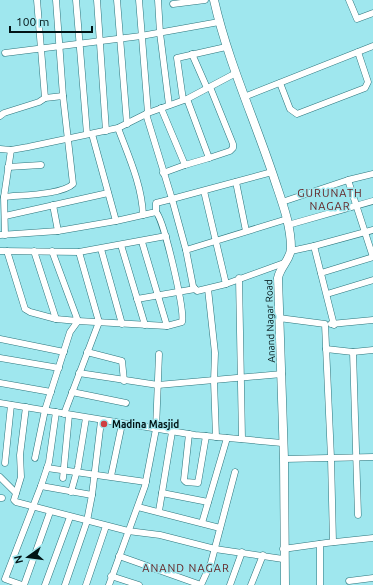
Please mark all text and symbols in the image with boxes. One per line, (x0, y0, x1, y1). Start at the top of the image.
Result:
scale bar (10, 8, 92, 34)
text: 100 m (16, 15, 49, 28)
district label: GURUNATH NAGAR (297, 187, 363, 212)
street label: Anand Nagar Road (263, 279, 277, 363)
marker: Madina Masjid (99, 419, 109, 429)
place label: Madina Masjid (112, 419, 179, 430)
north arrow (8, 537, 48, 577)
text: N (11, 554, 25, 565)
district label: ANAND NAGAR (142, 562, 230, 574)

